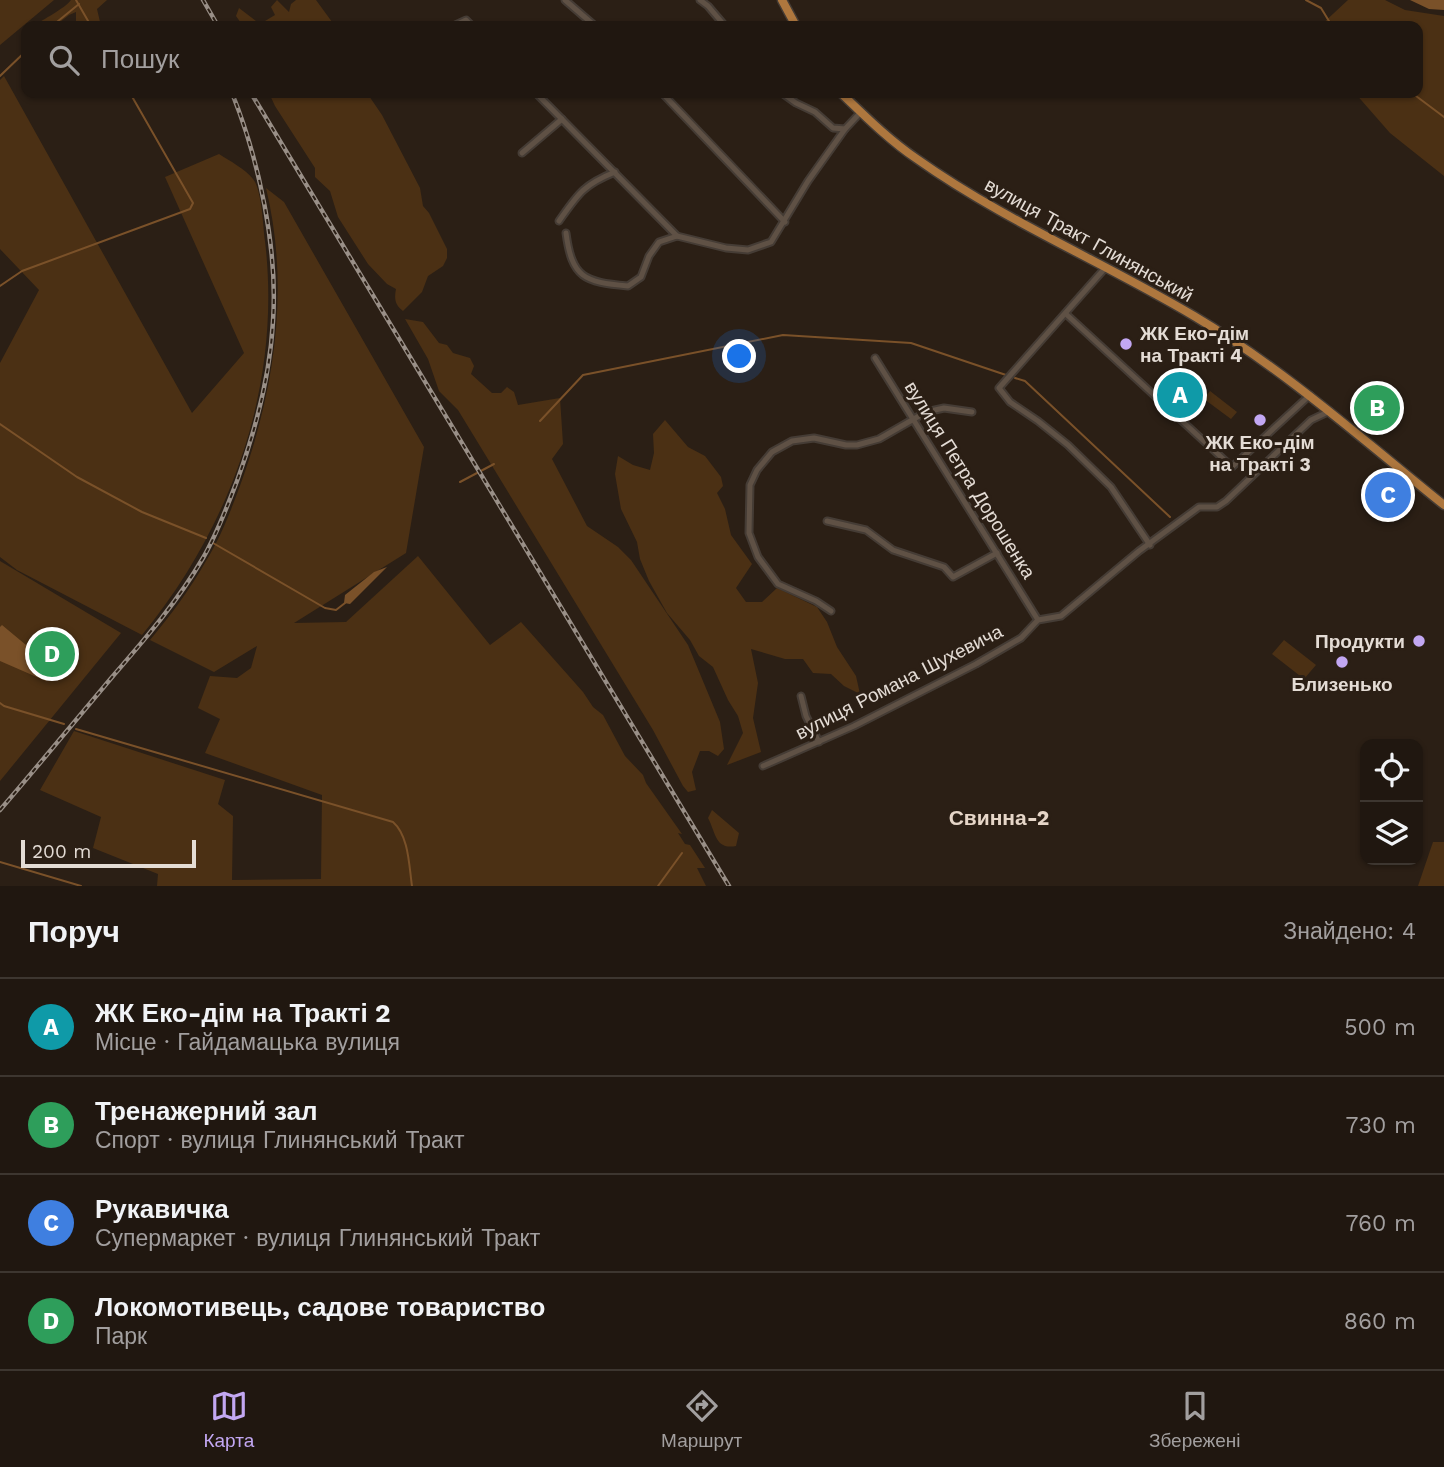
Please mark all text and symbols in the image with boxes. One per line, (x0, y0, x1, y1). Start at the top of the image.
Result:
search box (21, 21, 1423, 98)
icon: search (45, 41, 83, 79)
text: Пошук (101, 44, 179, 74)
street label: вулиця Тракт Глинянський (981, 173, 1197, 307)
place label: ЖК Еко-дім на Тракті 4 (1139, 322, 1249, 367)
marker: ЖК Еко-дім на Тракті 4 (1118, 336, 1134, 352)
your location (722, 339, 756, 373)
pin: A (1157, 369, 1203, 421)
street label: вулиця Петра Дорошенка (900, 377, 1040, 583)
pin: B (1354, 382, 1400, 434)
marker: ЖК Еко-дім на Тракті 3 (1252, 412, 1268, 428)
place label: ЖК Еко-дім на Тракті 3 (1204, 431, 1315, 476)
pin: C (1365, 469, 1411, 521)
street label: вулиця Романа Шухевича (791, 619, 1007, 744)
pin: D (29, 628, 75, 680)
place label: Продукти (1315, 630, 1405, 653)
marker: Продукти (1411, 633, 1427, 649)
marker: Близенько (1334, 654, 1350, 670)
place label: Близенько (1291, 673, 1393, 696)
map controls (1360, 739, 1423, 865)
button: locate (1360, 739, 1423, 802)
button: layers (1360, 802, 1423, 865)
district label: Свинна-2 (949, 805, 1049, 830)
scale bar (21, 837, 196, 869)
text: 200 m (32, 840, 91, 863)
text: Поруч (28, 914, 120, 949)
text: Знайдено: 4 (1283, 918, 1416, 945)
text: ЖК Еко-дім на Тракті 2 (95, 998, 391, 1028)
text: A (43, 1014, 59, 1041)
text: 500 m (1344, 1014, 1416, 1041)
text: Місце · Гайдамацька вулиця (95, 1029, 400, 1056)
text: Тренажерний зал (95, 1096, 318, 1126)
text: B (43, 1112, 59, 1139)
text: 730 m (1346, 1112, 1416, 1139)
text: Спорт · вулиця Глинянський Тракт (95, 1127, 465, 1154)
text: Рукавичка (95, 1194, 229, 1224)
text: C (43, 1210, 59, 1237)
text: 760 m (1346, 1210, 1416, 1237)
text: Супермаркет · вулиця Глинянський Тракт (95, 1225, 540, 1252)
text: Локомотивець, садове товариство (95, 1292, 545, 1322)
text: D (43, 1308, 59, 1335)
text: 860 m (1344, 1308, 1416, 1335)
text: Парк (95, 1323, 147, 1350)
tab: Карта (203, 1387, 254, 1452)
tab: Маршрут (661, 1387, 742, 1452)
tab: Збережені (1149, 1387, 1241, 1452)

